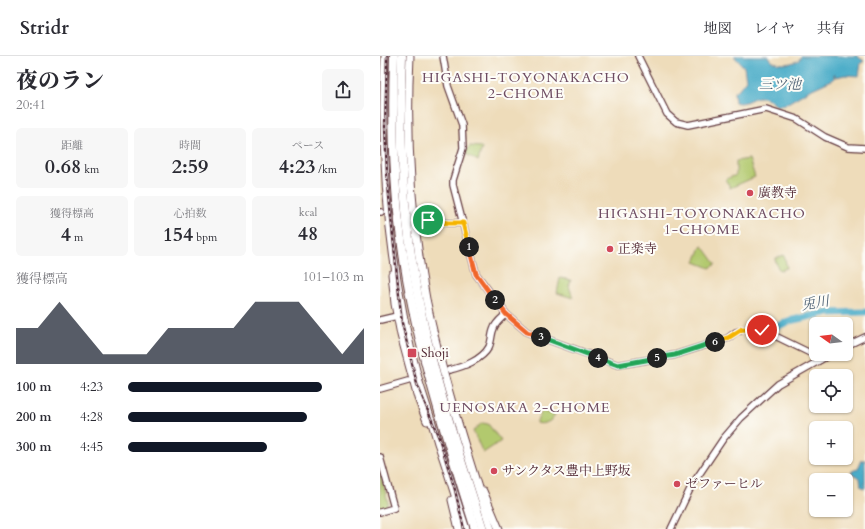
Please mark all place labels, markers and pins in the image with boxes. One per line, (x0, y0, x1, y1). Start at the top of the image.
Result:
place label: 廣教寺 (758, 184, 797, 202)
marker: 廣教寺 (745, 188, 755, 198)
pin (411, 203, 445, 237)
pin: 1 (459, 237, 479, 257)
place label: 正楽寺 (618, 240, 657, 258)
marker: 正楽寺 (605, 244, 615, 254)
pin: 2 (485, 290, 505, 310)
pin (745, 313, 779, 347)
pin: 3 (531, 327, 551, 347)
pin: 6 (705, 332, 725, 352)
place label: Shoji (421, 344, 449, 362)
marker: Shoji (406, 347, 418, 359)
pin: 4 (588, 348, 608, 368)
pin: 5 (647, 348, 667, 368)
place label: サンクタス豊中上野坂 (502, 462, 631, 480)
marker: サンクタス豊中上野坂 (489, 466, 499, 476)
place label: ゼファーヒル (685, 475, 763, 493)
marker: ゼファーヒル (672, 479, 682, 489)

